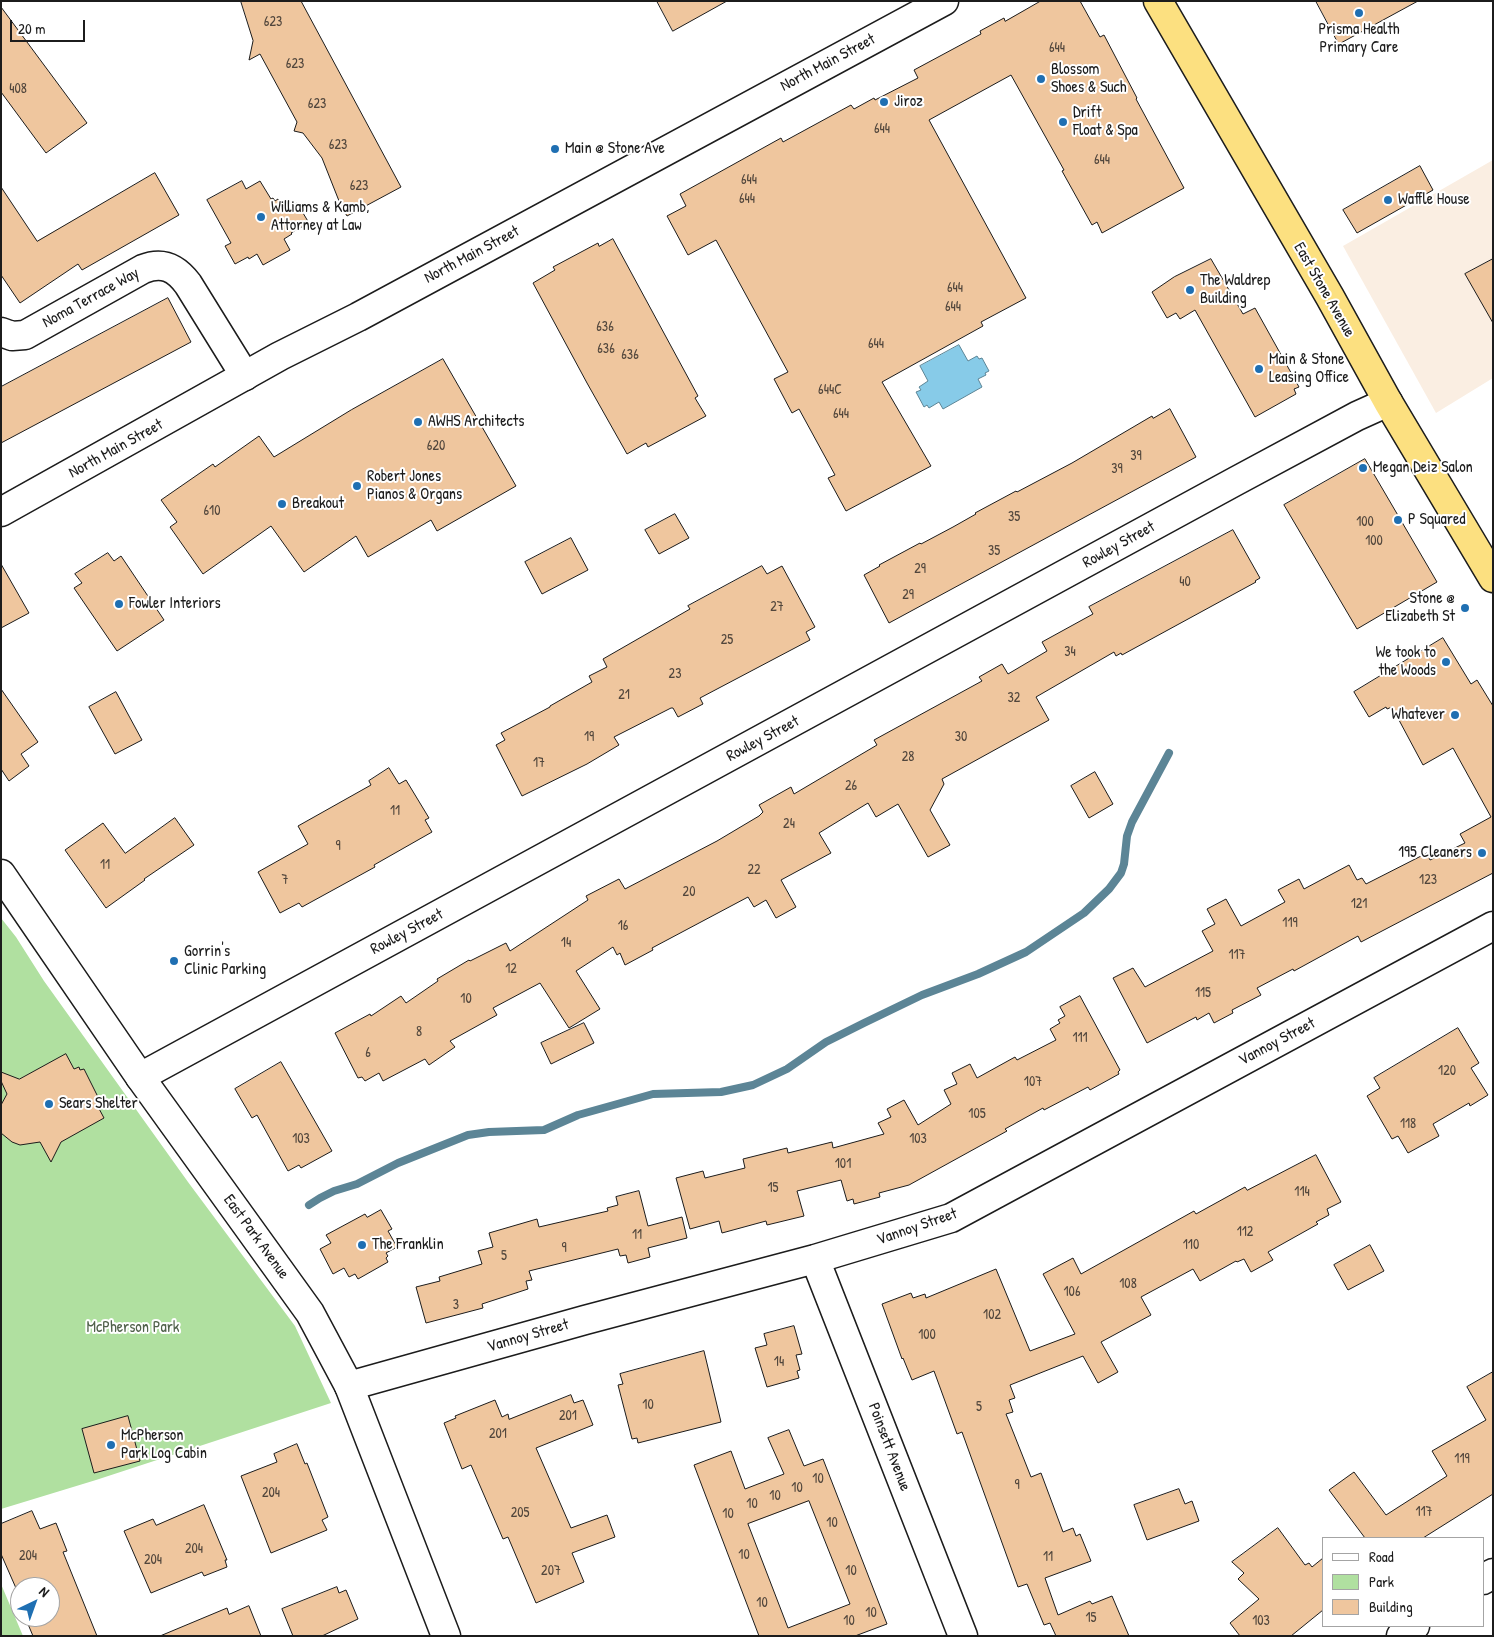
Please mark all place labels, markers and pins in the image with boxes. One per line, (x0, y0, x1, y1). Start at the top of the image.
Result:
marker: Prisma Health Primary Care (1353, 7, 1365, 19)
place label: Prisma Health Primary Care (1318, 20, 1400, 58)
place label: Blossom Shoes & Such (1051, 60, 1127, 98)
marker: Blossom Shoes & Such (1035, 73, 1047, 85)
place label: Jiroz (894, 92, 923, 112)
marker: Jiroz (878, 96, 890, 108)
place label: Drift Float & Spa (1073, 103, 1138, 141)
marker: Drift Float & Spa (1057, 116, 1069, 128)
place label: Main @ Stone Ave (565, 139, 665, 159)
marker: Main @ Stone Ave (549, 143, 561, 155)
place label: Waffle House (1398, 190, 1470, 210)
marker: Waffle House (1382, 194, 1394, 206)
place label: Williams & Kamb, Attorney at Law (271, 198, 369, 236)
marker: Williams & Kamb, Attorney at Law (255, 211, 267, 223)
place label: The Waldrep Building (1200, 271, 1270, 309)
marker: The Waldrep Building (1184, 284, 1196, 296)
place label: Main & Stone Leasing Office (1269, 350, 1349, 388)
marker: Main & Stone Leasing Office (1253, 363, 1265, 375)
place label: AWHS Architects (428, 412, 524, 432)
marker: AWHS Architects (412, 416, 424, 428)
place label: Megan Deiz Salon (1373, 458, 1473, 478)
marker: Megan Deiz Salon (1357, 462, 1369, 474)
place label: Robert Jones Pianos & Organs (367, 467, 462, 505)
marker: Robert Jones Pianos & Organs (351, 480, 363, 492)
place label: Breakout (292, 494, 344, 514)
marker: Breakout (276, 498, 288, 510)
place label: P Squared (1408, 510, 1466, 530)
marker: P Squared (1392, 514, 1404, 526)
place label: Stone @ Elizabeth St (1385, 589, 1455, 627)
place label: Fowler Interiors (129, 594, 221, 614)
marker: Fowler Interiors (113, 598, 125, 610)
marker: Stone @ Elizabeth St (1459, 602, 1471, 614)
place label: We took to the Woods (1375, 643, 1436, 681)
marker: We took to the Woods (1440, 656, 1452, 668)
place label: Whatever (1391, 705, 1445, 725)
marker: Whatever (1449, 709, 1461, 721)
place label: 195 Cleaners (1398, 843, 1472, 863)
marker: 195 Cleaners (1476, 847, 1488, 859)
place label: Gorrin's Clinic Parking (184, 942, 266, 980)
marker: Gorrin's Clinic Parking (168, 955, 180, 967)
place label: Sears Shelter (59, 1094, 138, 1114)
marker: Sears Shelter (43, 1098, 55, 1110)
place label: The Franklin (372, 1235, 444, 1255)
marker: The Franklin (356, 1239, 368, 1251)
place label: McPherson Park Log Cabin (121, 1426, 207, 1464)
marker: McPherson Park Log Cabin (105, 1439, 117, 1451)

